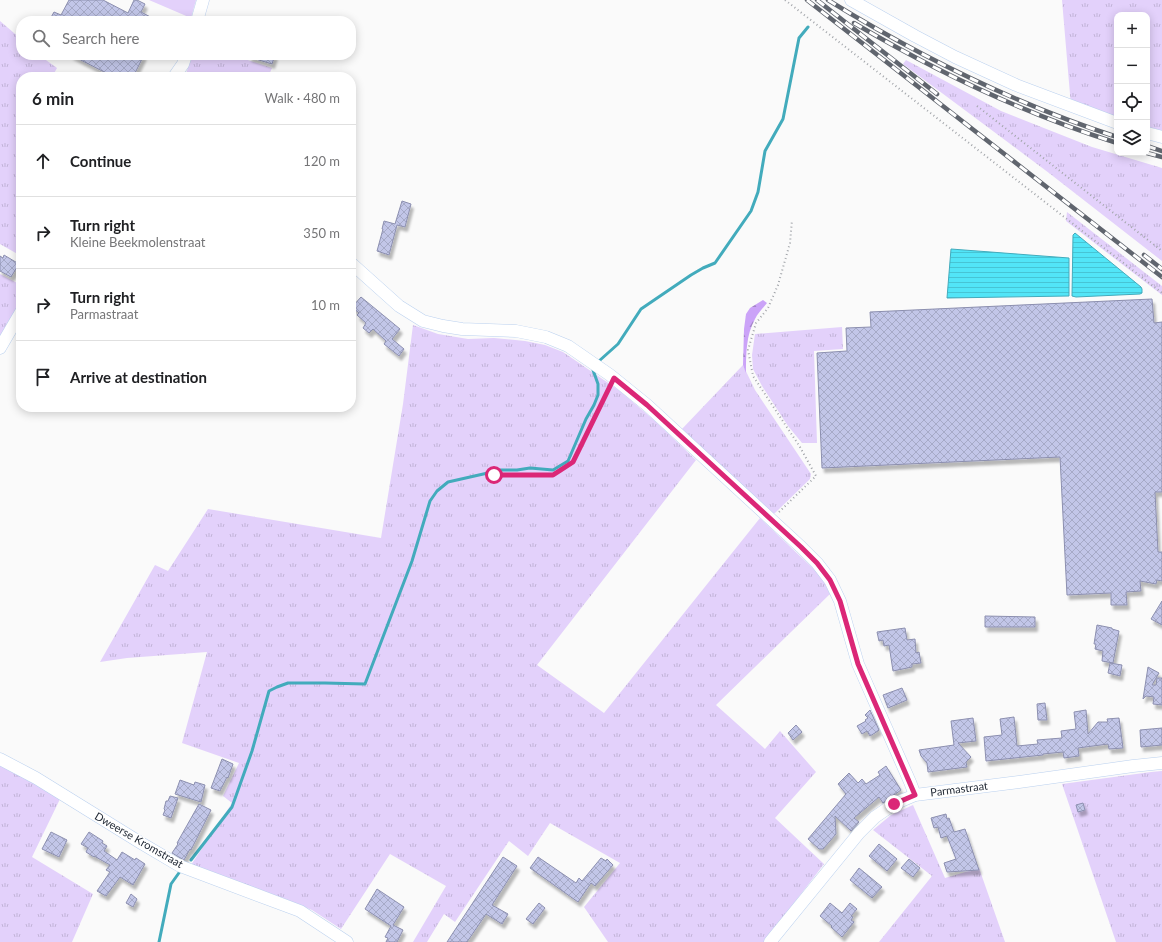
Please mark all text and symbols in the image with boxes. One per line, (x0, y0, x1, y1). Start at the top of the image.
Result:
map controls (1114, 12, 1150, 156)
button: + (1114, 12, 1150, 48)
search box (16, 16, 356, 60)
icon: search (30, 27, 52, 49)
text: Search here (62, 29, 139, 47)
button: − (1114, 48, 1150, 84)
button: locate (1114, 84, 1150, 120)
text: 6 min (32, 88, 74, 109)
text: Walk · 480 m (264, 90, 340, 106)
button: layers (1114, 120, 1150, 156)
icon: ahead (32, 150, 54, 172)
text: Continue (70, 152, 131, 170)
text: 120 m (303, 153, 340, 169)
text: Turn right (70, 216, 135, 234)
icon: right (32, 222, 54, 244)
text: 350 m (303, 225, 340, 241)
text: Kleine Beekmolenstraat (70, 234, 205, 250)
text: Turn right (70, 288, 135, 306)
icon: right (32, 294, 54, 316)
text: 10 m (311, 297, 340, 313)
text: Parmastraat (70, 306, 138, 322)
icon: arrive (32, 366, 54, 388)
text: Arrive at destination (70, 368, 207, 386)
route start (485, 466, 503, 484)
street label: Parmastraat (929, 779, 988, 798)
route end (885, 795, 903, 813)
street label: Dweerse Kromstraat (93, 809, 186, 870)

